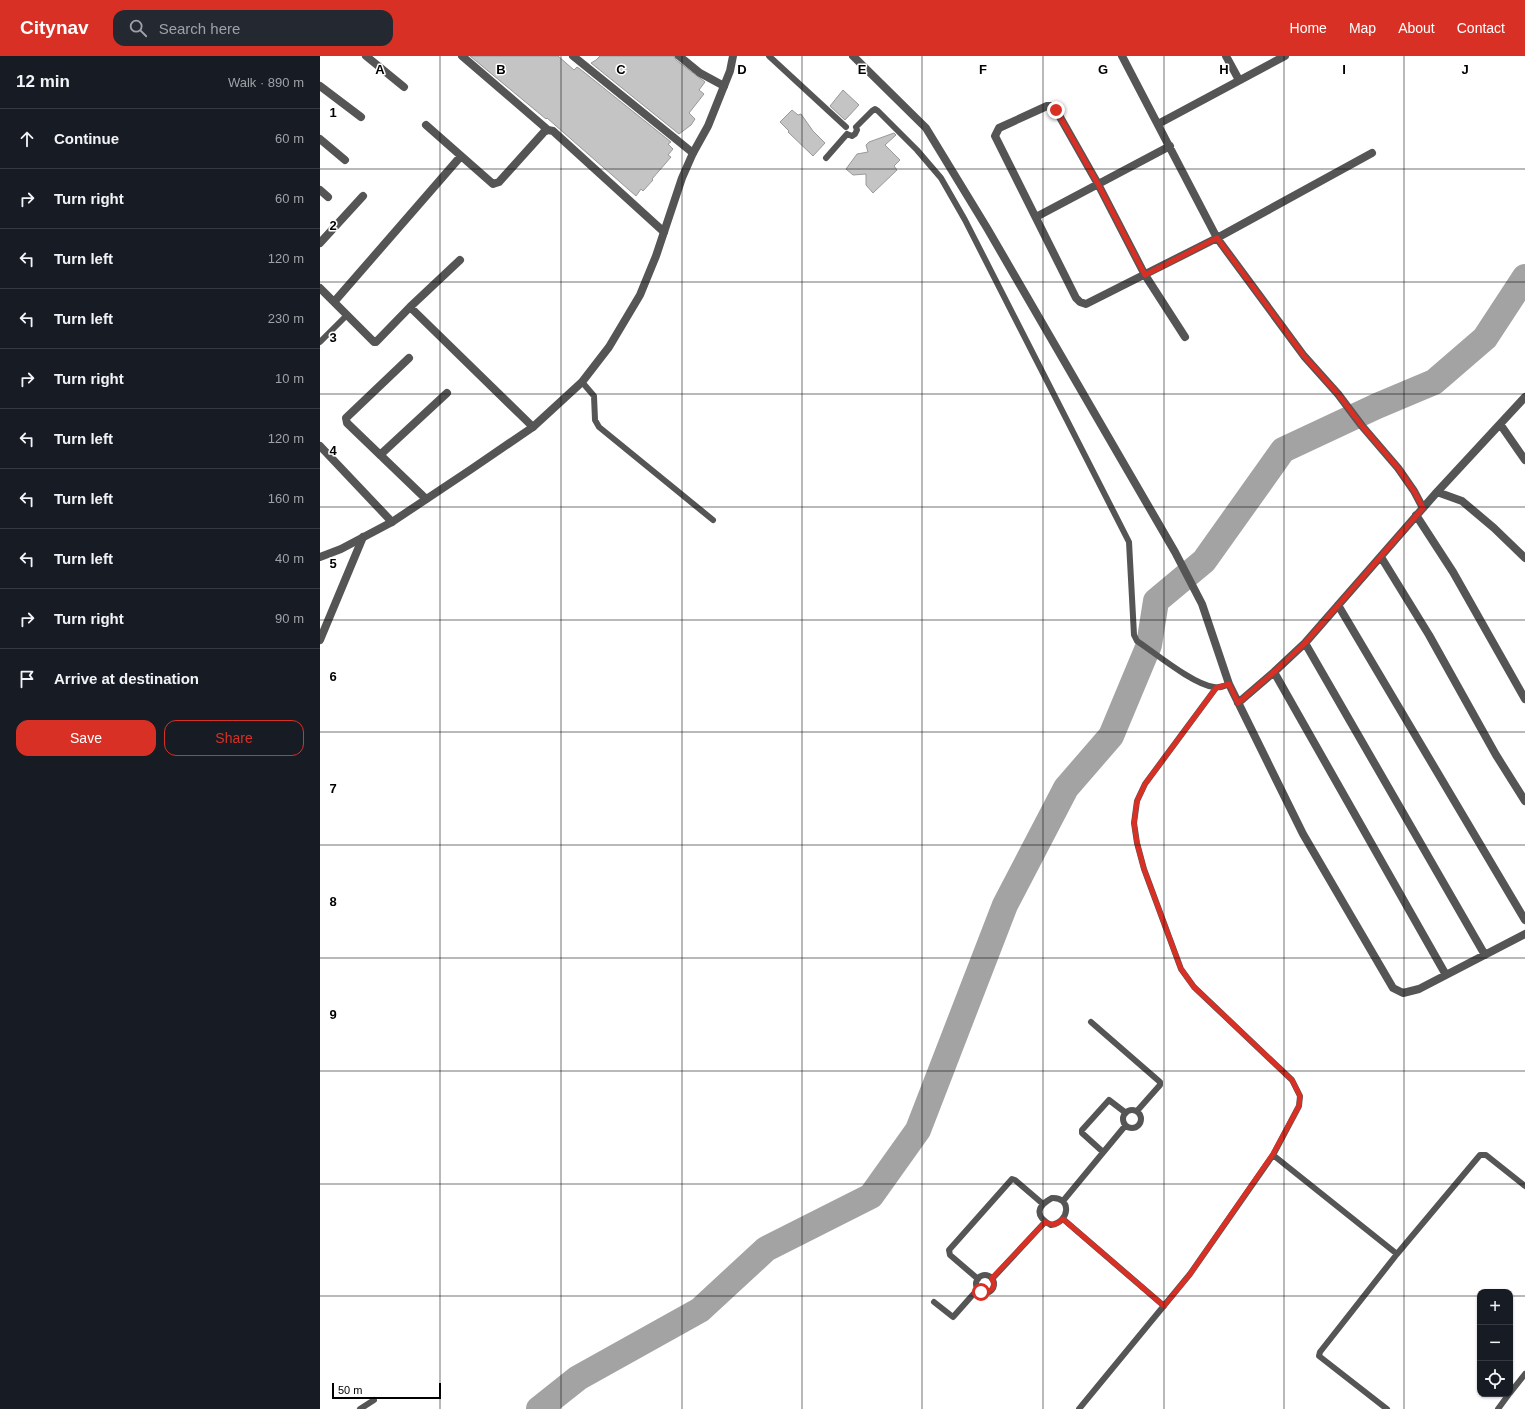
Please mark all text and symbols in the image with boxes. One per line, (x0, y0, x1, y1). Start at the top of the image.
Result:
search box (113, 10, 393, 46)
text: Citynav (20, 17, 89, 38)
icon: search (127, 17, 149, 39)
text: Search here (159, 20, 240, 37)
text: Home (1290, 20, 1327, 36)
text: Map (1349, 20, 1376, 36)
text: About (1398, 20, 1435, 36)
text: Contact (1457, 20, 1505, 36)
text: A (375, 62, 385, 77)
text: B (496, 62, 506, 77)
text: C (616, 62, 626, 77)
text: D (737, 62, 747, 77)
text: E (858, 62, 867, 77)
text: F (979, 62, 987, 77)
text: G (1098, 62, 1108, 77)
text: H (1219, 62, 1229, 77)
text: I (1342, 62, 1346, 77)
text: J (1461, 62, 1469, 77)
text: 12 min (16, 72, 70, 91)
text: Walk · 890 m (228, 75, 304, 90)
route end (1047, 101, 1065, 119)
text: 1 (329, 105, 337, 120)
icon: ahead (16, 128, 38, 150)
text: Continue (54, 130, 119, 147)
text: 60 m (275, 131, 304, 146)
icon: right (16, 188, 38, 210)
text: Turn right (54, 190, 124, 207)
text: 60 m (275, 191, 304, 206)
text: 2 (329, 218, 337, 233)
icon: left (16, 248, 38, 270)
text: Turn left (54, 250, 113, 267)
text: 120 m (268, 251, 304, 266)
icon: left (16, 308, 38, 330)
text: Turn left (54, 310, 113, 327)
text: 230 m (268, 311, 304, 326)
text: 3 (329, 330, 337, 345)
icon: right (16, 368, 38, 390)
text: Turn right (54, 370, 124, 387)
text: 10 m (275, 371, 304, 386)
icon: left (16, 428, 38, 450)
text: Turn left (54, 430, 113, 447)
text: 120 m (268, 431, 304, 446)
text: 4 (329, 443, 337, 458)
icon: left (16, 488, 38, 510)
text: Turn left (54, 490, 113, 507)
text: 160 m (268, 491, 304, 506)
icon: left (16, 548, 38, 570)
text: Turn left (54, 550, 113, 567)
text: 40 m (275, 551, 304, 566)
text: 5 (329, 556, 337, 571)
icon: right (16, 608, 38, 630)
text: Turn right (54, 610, 124, 627)
text: 90 m (275, 611, 304, 626)
icon: arrive (16, 668, 38, 690)
text: 6 (329, 669, 337, 684)
text: Arrive at destination (54, 670, 199, 687)
button: Save (16, 720, 156, 756)
button: Share (164, 720, 304, 756)
text: 7 (329, 781, 337, 796)
text: 8 (329, 894, 337, 909)
text: 9 (329, 1007, 337, 1022)
route start (972, 1283, 990, 1301)
map controls (1477, 1289, 1513, 1397)
button: + (1477, 1289, 1513, 1325)
button: − (1477, 1325, 1513, 1361)
button: locate (1477, 1361, 1513, 1397)
scale bar (332, 1381, 441, 1400)
text: 50 m (338, 1384, 362, 1396)

